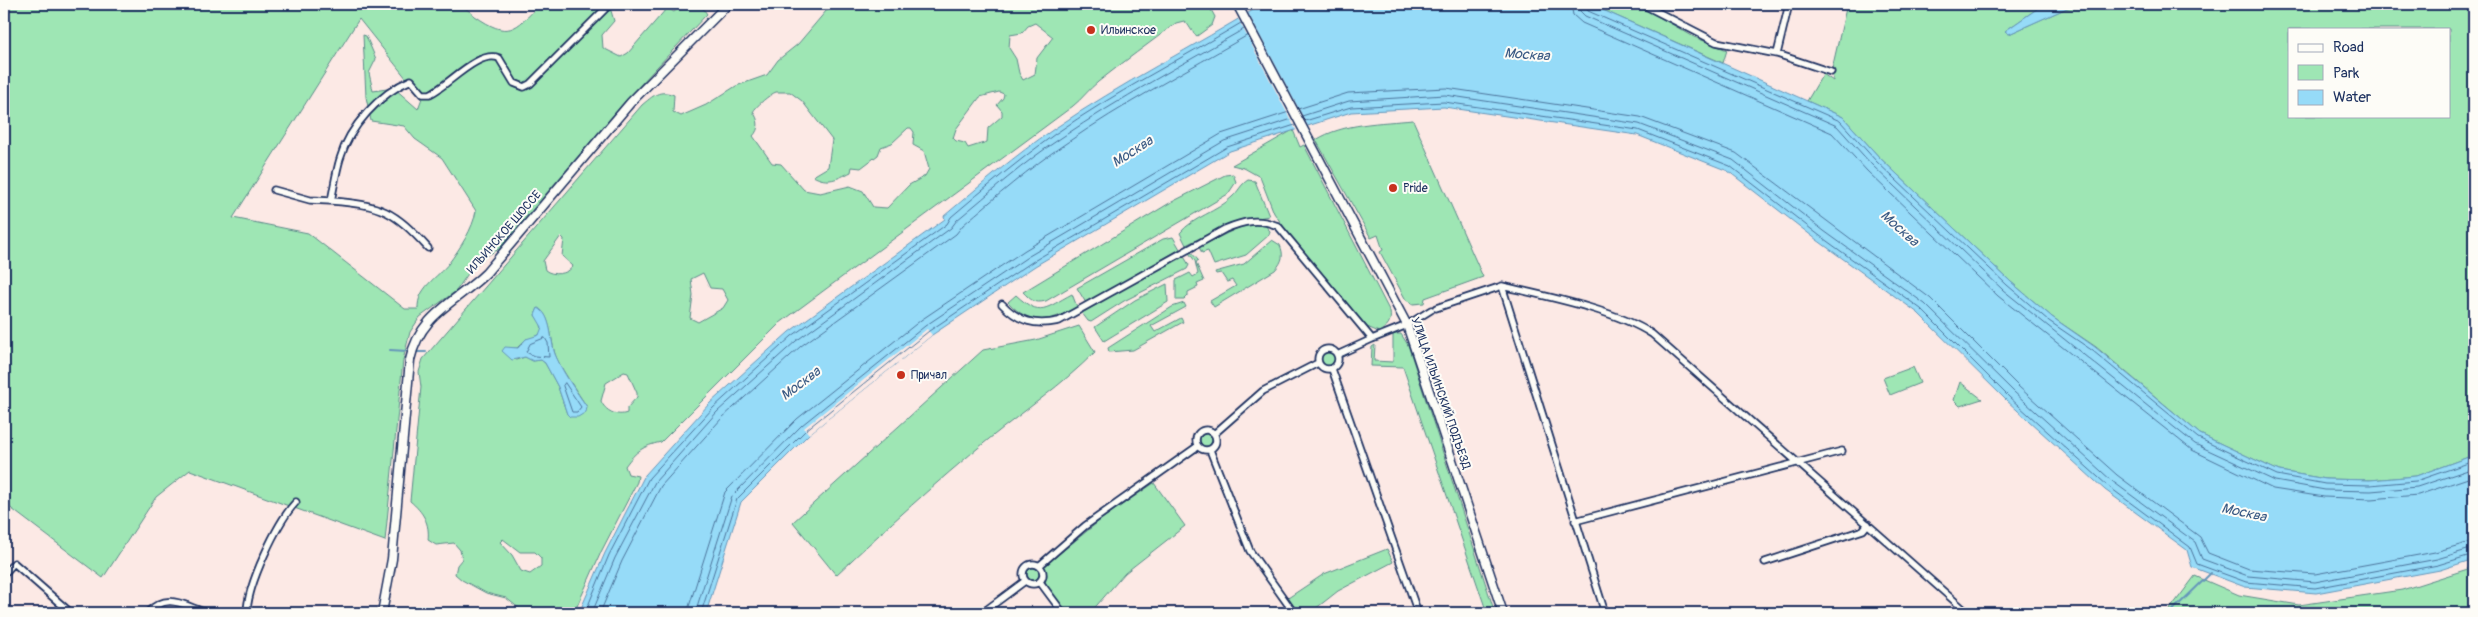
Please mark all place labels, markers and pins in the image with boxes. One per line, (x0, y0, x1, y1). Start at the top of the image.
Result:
place label: Ильинское (1101, 23, 1156, 38)
marker: Ильинское (1085, 24, 1097, 36)
place label: Pride (1403, 181, 1428, 196)
marker: Pride (1387, 182, 1399, 194)
place label: Причал (911, 368, 947, 383)
marker: Причал (895, 369, 907, 381)

